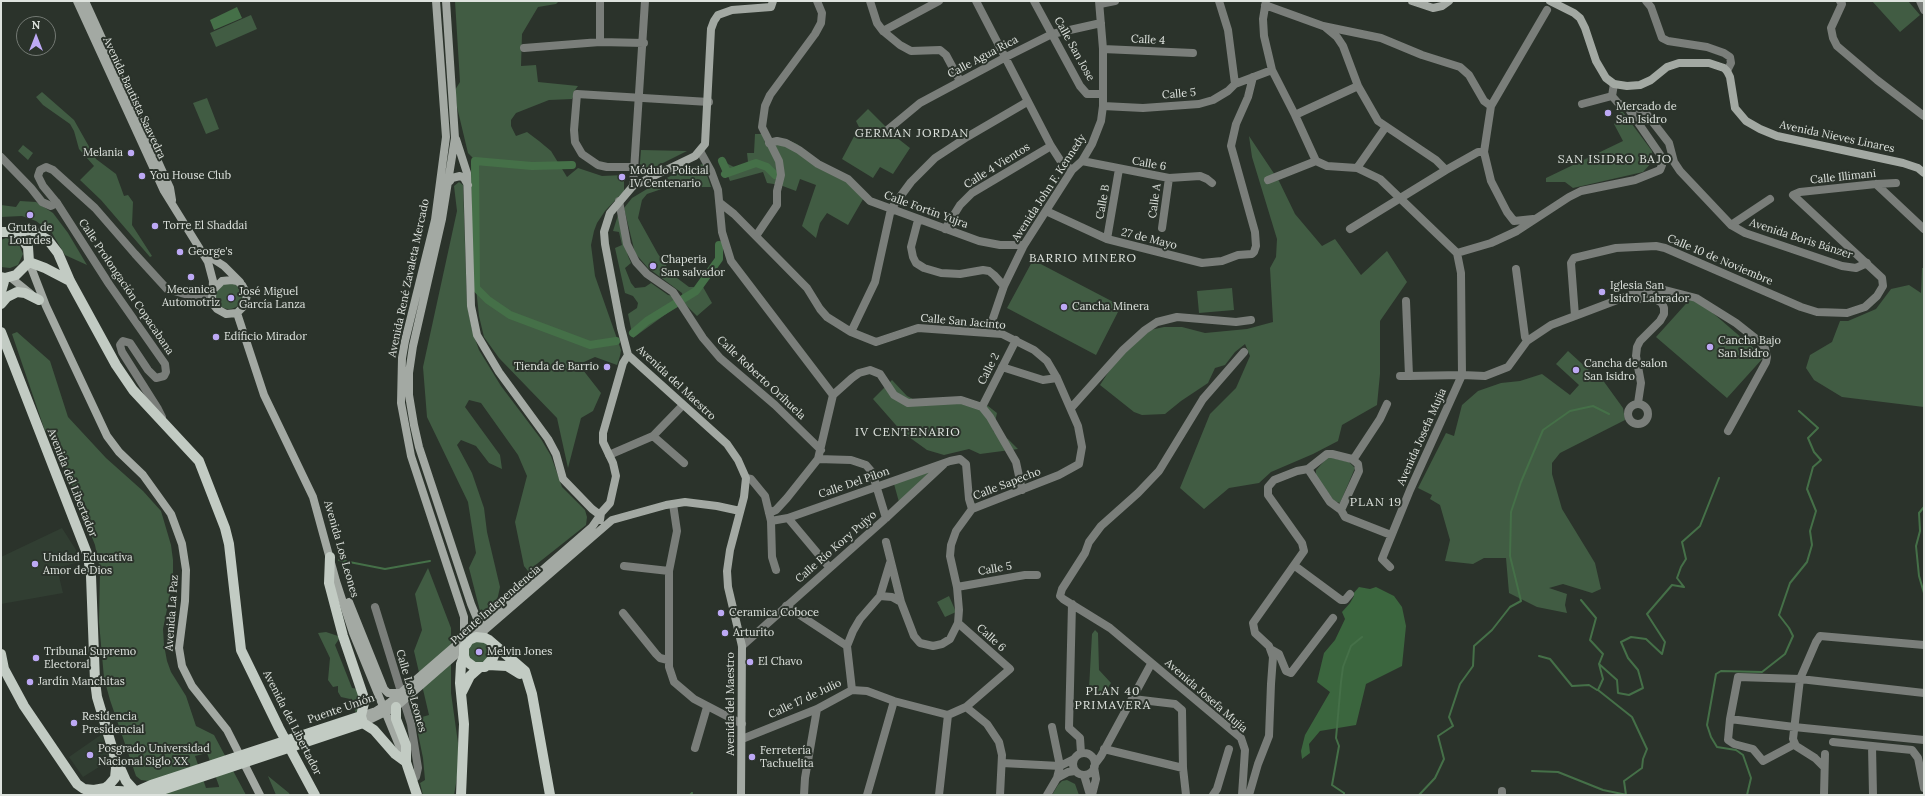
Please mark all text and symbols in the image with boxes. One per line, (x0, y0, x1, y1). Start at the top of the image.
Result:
street label: Calle San Jose (1051, 15, 1097, 83)
north arrow (16, 16, 56, 56)
text: N (32, 18, 40, 32)
street label: Calle Agua Rica (946, 33, 1020, 81)
street label: Calle 4 (1131, 33, 1165, 47)
street label: Avenida Bautista Saavedra (100, 35, 168, 161)
street label: Calle 5 (1161, 86, 1197, 102)
place label: Mercado de San Isidro (1616, 100, 1677, 126)
marker: Mercado de San Isidro (1603, 108, 1613, 118)
street label: Avenida Nieves Linares (1778, 118, 1896, 156)
district label: GERMAN JORDAN (855, 127, 969, 141)
street label: Avenida John F. Kennedy (1009, 132, 1089, 244)
street label: Calle 4 Vientos (961, 140, 1033, 192)
place label: Melania (83, 146, 123, 160)
marker: Melania (126, 148, 136, 158)
district label: SAN ISIDRO BAJO (1558, 153, 1672, 167)
street label: Calle 6 (1131, 154, 1167, 174)
place label: Módulo Policial IV Centenario (630, 164, 709, 190)
street label: Calle Illimani (1809, 167, 1877, 187)
place label: You House Club (150, 169, 231, 183)
marker: You House Club (137, 171, 147, 181)
marker: Módulo Policial IV Centenario (617, 172, 627, 182)
street label: Calle A (1146, 183, 1164, 219)
street label: Calle B (1093, 184, 1113, 220)
street label: Calle Fortin Yujra (882, 189, 970, 231)
street label: Avenida René Zavaleta Mercado (386, 198, 432, 358)
marker: Gruta de Lourdes (25, 210, 35, 220)
street label: Avenida Boris Bánzer (1748, 216, 1854, 262)
street label: Calle Prolongación Copacabana (75, 217, 177, 357)
place label: Torre El Shaddai (163, 219, 247, 233)
place label: Gruta de Lourdes (7, 221, 53, 247)
marker: Torre El Shaddai (150, 221, 160, 231)
street label: 27 de Mayo (1120, 226, 1178, 252)
street label: Calle 10 de Noviembre (1665, 232, 1775, 288)
place label: George's (188, 245, 233, 259)
marker: George's (175, 247, 185, 257)
district label: BARRIO MINERO (1029, 252, 1137, 266)
place label: Chaperia San salvador (661, 253, 725, 279)
marker: Chaperia San salvador (648, 261, 658, 271)
marker: Mecanica Automotriz (186, 272, 196, 282)
place label: Iglesia San Isidro Labrador (1610, 279, 1689, 305)
place label: Mecanica Automotriz (162, 283, 220, 309)
place label: José Miguel García Lanza (239, 285, 305, 311)
marker: Iglesia San Isidro Labrador (1597, 287, 1607, 297)
marker: José Miguel García Lanza (226, 293, 236, 303)
place label: Cancha Minera (1072, 300, 1149, 314)
marker: Cancha Minera (1059, 302, 1069, 312)
street label: Calle San Jacinto (920, 312, 1006, 332)
place label: Edificio Mirador (224, 330, 307, 344)
marker: Edificio Mirador (211, 332, 221, 342)
street label: Calle Roberto Orihuela (714, 333, 808, 423)
place label: Cancha Bajo San Isidro (1718, 334, 1781, 360)
marker: Cancha Bajo San Isidro (1705, 342, 1715, 352)
street label: Avenida del Maestro (634, 343, 718, 423)
street label: Calle 2 (975, 351, 1003, 387)
place label: Cancha de salon San Isidro (1584, 357, 1667, 383)
place label: Tienda de Barrio (514, 360, 599, 374)
marker: Tienda de Barrio (602, 362, 612, 372)
marker: Cancha de salon San Isidro (1571, 365, 1581, 375)
street label: Avenida Josefa Mujía (1395, 386, 1449, 488)
district label: IV CENTENARIO (855, 426, 961, 440)
street label: Avenida del Libertador (44, 427, 100, 539)
street label: Calle Del Pilon (817, 465, 891, 501)
street label: Calle Sapecho (971, 465, 1043, 503)
district label: PLAN 19 (1350, 496, 1402, 510)
street label: Avenida Los Leones (321, 499, 361, 599)
street label: Calle Río Kory Pujyo (793, 508, 879, 586)
place label: Unidad Educativa Amor de Dios (43, 551, 133, 577)
marker: Unidad Educativa Amor de Dios (30, 559, 40, 569)
street label: Calle 5 (977, 560, 1013, 578)
street label: Puente Independencia (448, 562, 544, 648)
street label: Avenida La Paz (163, 575, 181, 651)
place label: Ceramica Coboce (729, 606, 819, 620)
marker: Ceramica Coboce (716, 608, 726, 618)
street label: Calle 6 (974, 622, 1008, 654)
place label: Arturito (733, 626, 774, 640)
marker: Arturito (720, 628, 730, 638)
place label: Tribunal Supremo Electoral (44, 645, 136, 671)
place label: Melvin Jones (487, 645, 552, 659)
marker: Melvin Jones (474, 647, 484, 657)
street label: Calle Los Leones (393, 648, 429, 734)
street label: Avenida del Maestro (724, 652, 738, 756)
marker: Tribunal Supremo Electoral (31, 653, 41, 663)
place label: El Chavo (758, 655, 802, 669)
marker: El Chavo (745, 657, 755, 667)
street label: Avenida Josefa Mujía (1162, 657, 1250, 735)
street label: Avenida del Libertador (260, 668, 324, 778)
place label: Jardín Manchitas (38, 675, 125, 689)
street label: Calle 17 de Julio (767, 676, 843, 722)
marker: Jardín Manchitas (25, 677, 35, 687)
district label: PLAN 40 PRIMAVERA (1075, 685, 1151, 713)
street label: Puente Unión (306, 691, 376, 727)
place label: Residencia Presidencial (82, 710, 144, 736)
marker: Residencia Presidencial (69, 718, 79, 728)
place label: Posgrado Universidad Nacional Siglo XX (98, 742, 210, 768)
place label: Ferretería Tachuelita (760, 744, 814, 770)
marker: Posgrado Universidad Nacional Siglo XX (85, 750, 95, 760)
marker: Ferretería Tachuelita (747, 752, 757, 762)

